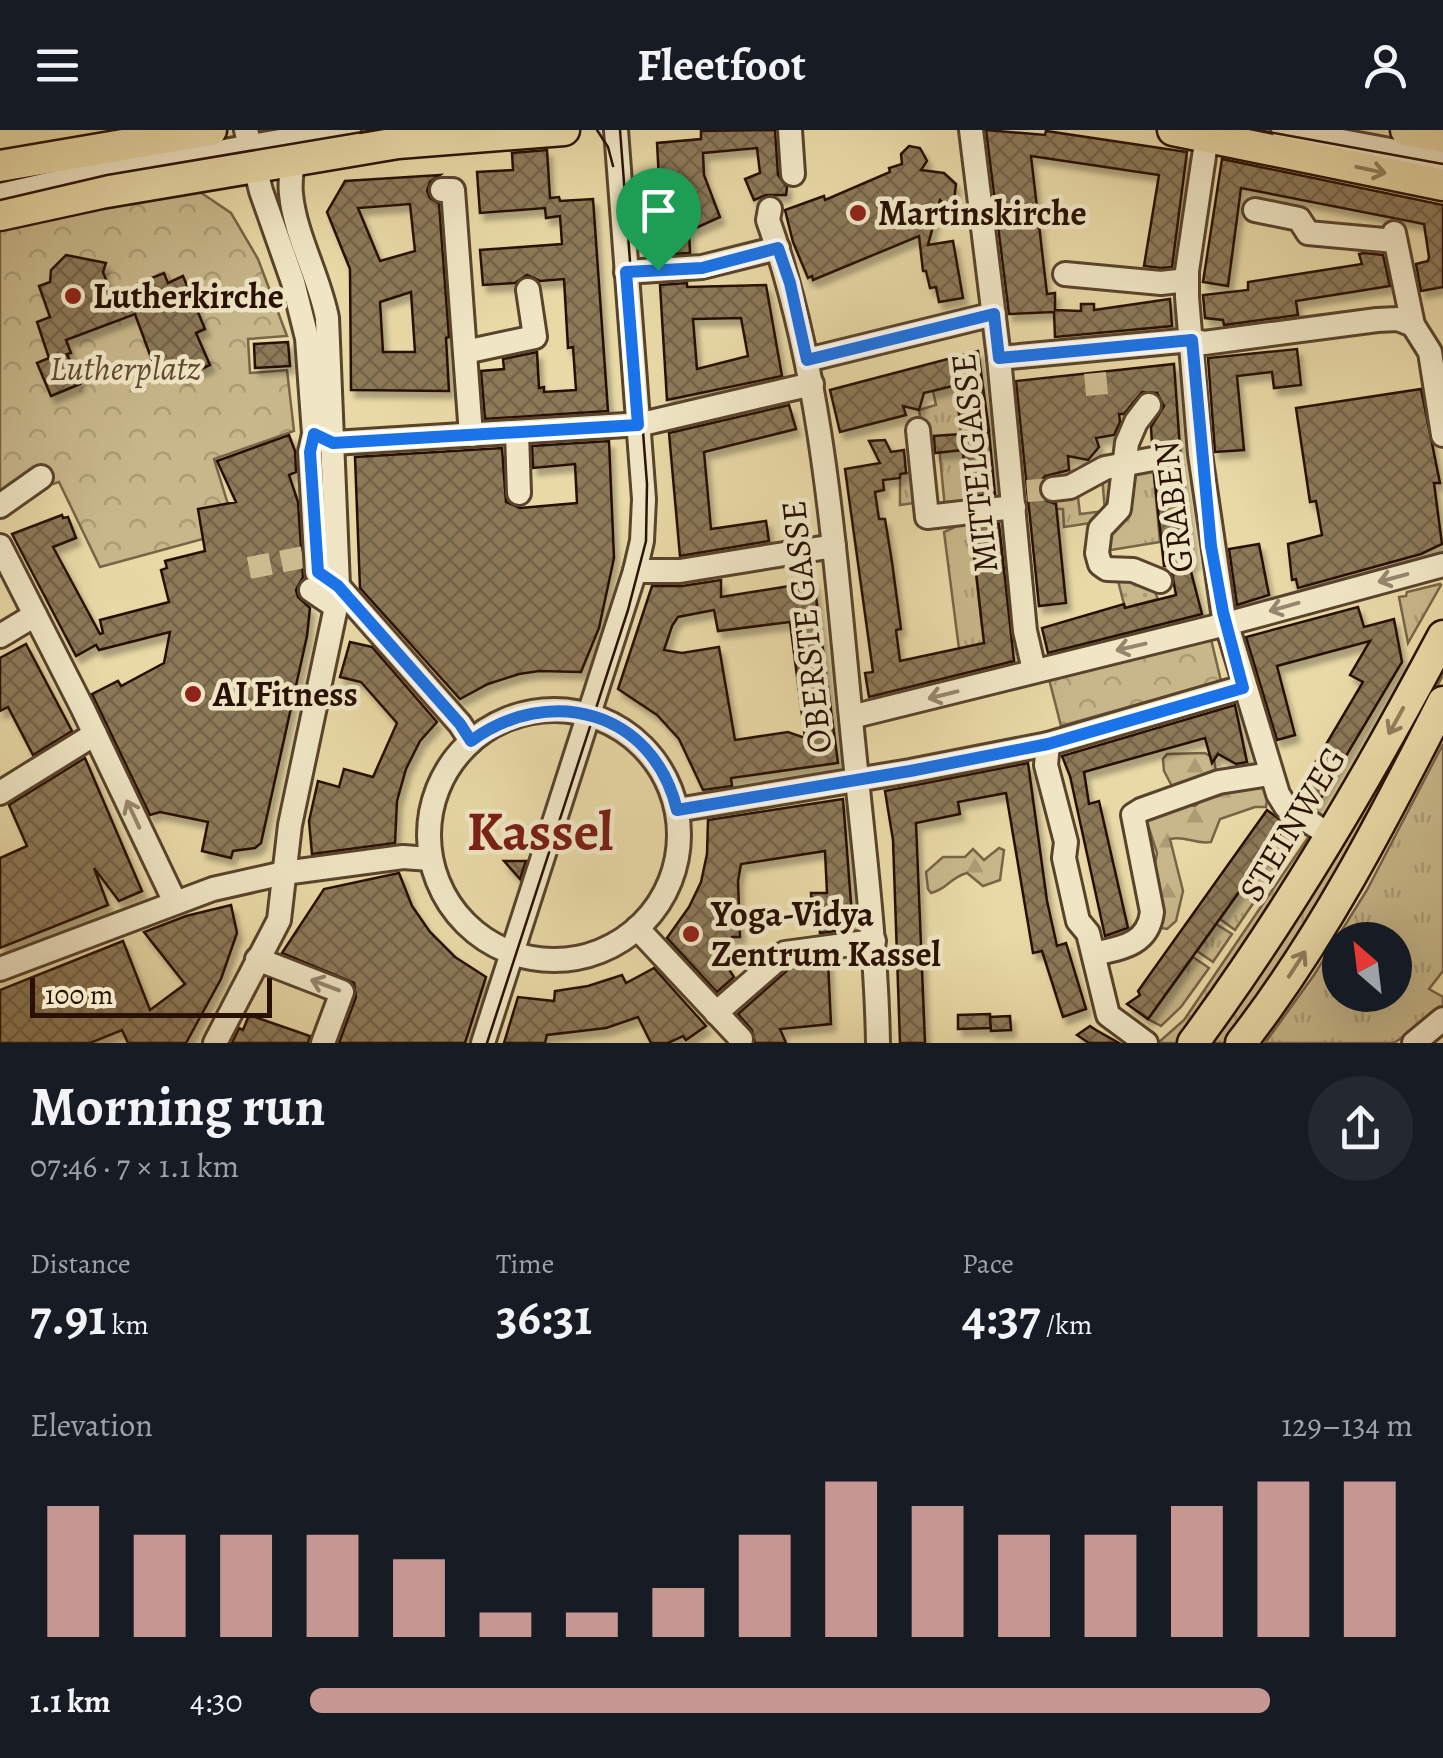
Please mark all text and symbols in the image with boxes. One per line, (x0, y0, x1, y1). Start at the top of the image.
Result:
text: Fleetfoot (637, 34, 806, 96)
icon: menu (30, 38, 85, 93)
icon: person (1358, 38, 1413, 93)
one-way arrow (1354, 162, 1386, 181)
pin (616, 168, 701, 271)
icon: arrive (631, 183, 686, 238)
place label: Martinskirche (878, 189, 1087, 237)
marker: Martinskirche (847, 202, 869, 224)
place label: Lutherkirche (93, 272, 284, 320)
marker: Lutherkirche (62, 285, 84, 307)
park label: Lutherplatz (50, 344, 201, 392)
street label: MITTELGASSE (939, 351, 1009, 575)
street label: GRABEN (1141, 439, 1205, 575)
street label: OBERSTE GASSE (769, 498, 843, 756)
one-way arrow (1378, 569, 1409, 588)
one-way arrow (1269, 599, 1300, 618)
one-way arrow (1116, 639, 1148, 657)
place label: AI Fitness (212, 670, 358, 718)
marker: AI Fitness (182, 683, 204, 705)
one-way arrow (928, 687, 960, 705)
one-way arrow (1386, 706, 1406, 735)
street label: STEINWEG (1227, 738, 1357, 910)
district label: Kassel (467, 794, 613, 869)
one-way arrow (122, 800, 141, 830)
place label: Yoga-Vidya Zentrum Kassel (710, 890, 941, 978)
north arrow (1322, 922, 1412, 1012)
map controls (1322, 922, 1412, 1012)
marker: Yoga-Vidya Zentrum Kassel (680, 923, 702, 945)
one-way arrow (1287, 950, 1308, 978)
scale bar (30, 973, 272, 1018)
one-way arrow (310, 975, 341, 993)
text: 100 m (45, 976, 113, 1014)
text: Morning run (30, 1069, 325, 1144)
button: share (1308, 1076, 1413, 1181)
text: 07:46 · 7 × 1.1 km (30, 1144, 239, 1188)
text: Distance (30, 1245, 130, 1283)
text: Time (496, 1245, 554, 1283)
text: Pace (962, 1245, 1014, 1283)
text: 7.91 (30, 1283, 106, 1351)
text: 36:31 (496, 1283, 592, 1351)
text: 4:37 (962, 1283, 1040, 1351)
text: km (106, 1306, 149, 1344)
text: /km (1040, 1306, 1092, 1344)
text: Elevation (30, 1403, 153, 1447)
text: 129–134 m (1281, 1403, 1413, 1447)
text: 1.1 km (30, 1679, 111, 1723)
text: 4:30 (190, 1679, 242, 1723)

